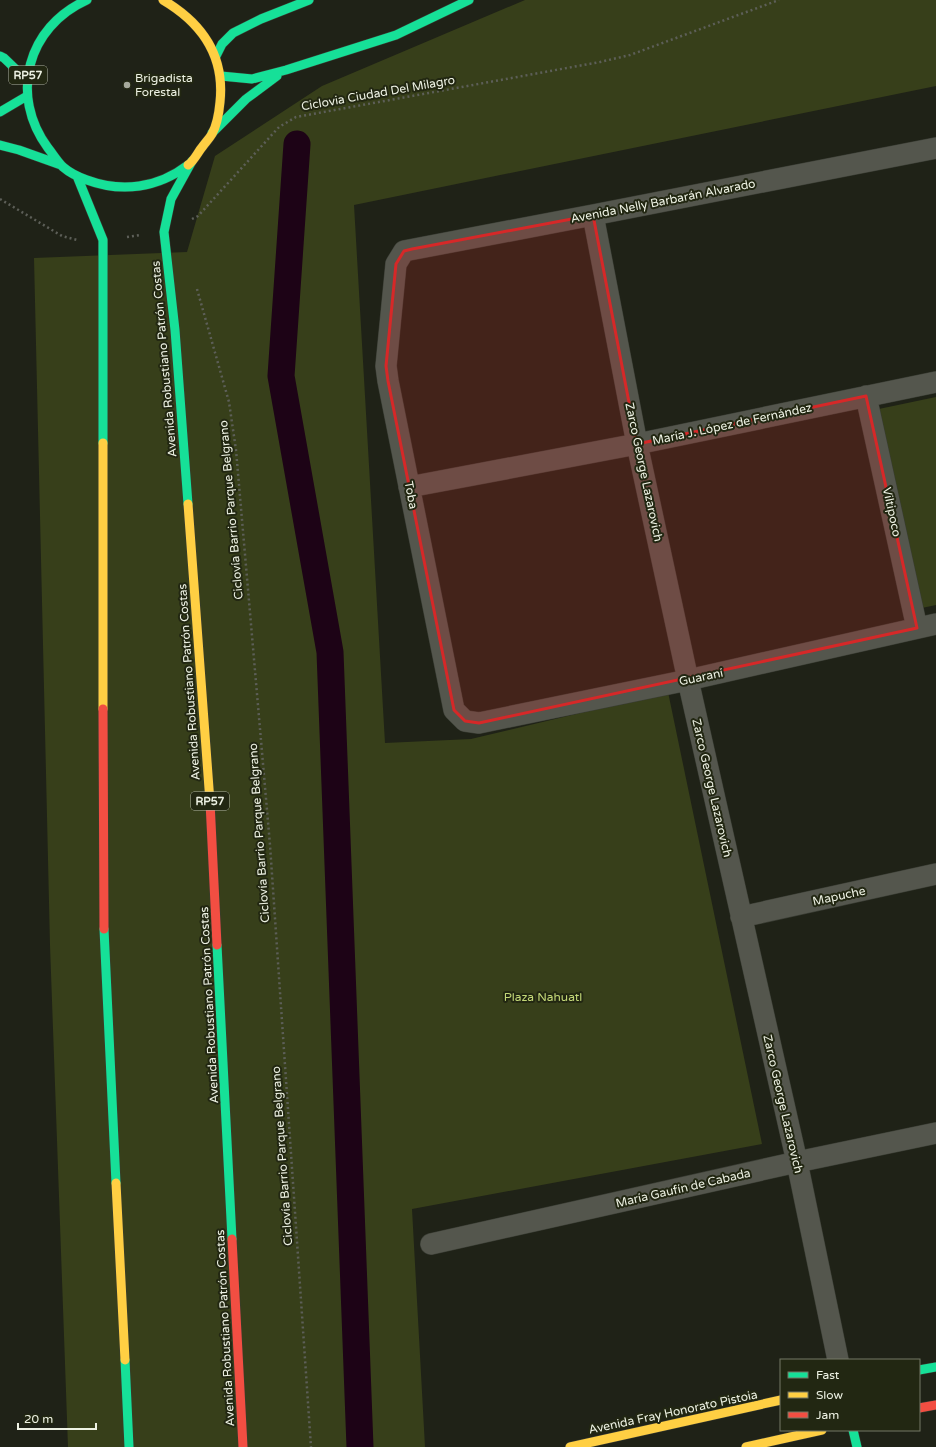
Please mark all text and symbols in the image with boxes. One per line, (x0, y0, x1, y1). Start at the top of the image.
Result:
road number: RP57 (9, 66, 47, 84)
place label: Brigadista Forestal (135, 71, 193, 99)
street label: Ciclovia Ciudad Del Milagro (300, 73, 456, 113)
marker: Brigadista Forestal (122, 80, 132, 90)
street label: Avenida Nelly Barbarán Alvarado (569, 176, 757, 226)
street label: Avenida Robustiano Patrón Costas (148, 260, 180, 458)
street label: María J. López de Fernández (651, 400, 813, 448)
street label: Zarco George Lazarovich (622, 401, 666, 543)
street label: Ciclovía Barrio Parque Belgrano (216, 420, 246, 600)
street label: Toba (401, 480, 421, 510)
street label: Viltipoco (880, 486, 904, 538)
street label: Avenida Robustiano Patrón Costas (175, 583, 203, 781)
street label: Guaraní (678, 665, 724, 689)
street label: Zarco George Lazarovich (689, 717, 735, 859)
street label: Ciclovía Barrio Parque Belgrano (246, 743, 272, 923)
road number: RP57 (191, 792, 229, 810)
street label: Mapuche (811, 884, 867, 908)
street label: Avenida Robustiano Patrón Costas (197, 906, 221, 1104)
park label: Plaza Nahuatl (504, 990, 582, 1004)
street label: Zarco George Lazarovich (760, 1033, 806, 1175)
street label: Ciclovía Barrio Parque Belgrano (269, 1066, 295, 1246)
street label: María Gaufín de Cabada (614, 1166, 752, 1210)
street label: Avenida Robustiano Patrón Costas (213, 1229, 237, 1427)
legend (780, 1359, 920, 1431)
text: Fast (816, 1368, 840, 1382)
street label: Avenida Fray Honorato Pistoia (587, 1387, 759, 1437)
text: Slow (816, 1388, 843, 1402)
scale bar (18, 1405, 96, 1431)
text: Jam (816, 1408, 839, 1422)
text: 20 m (24, 1412, 53, 1426)

